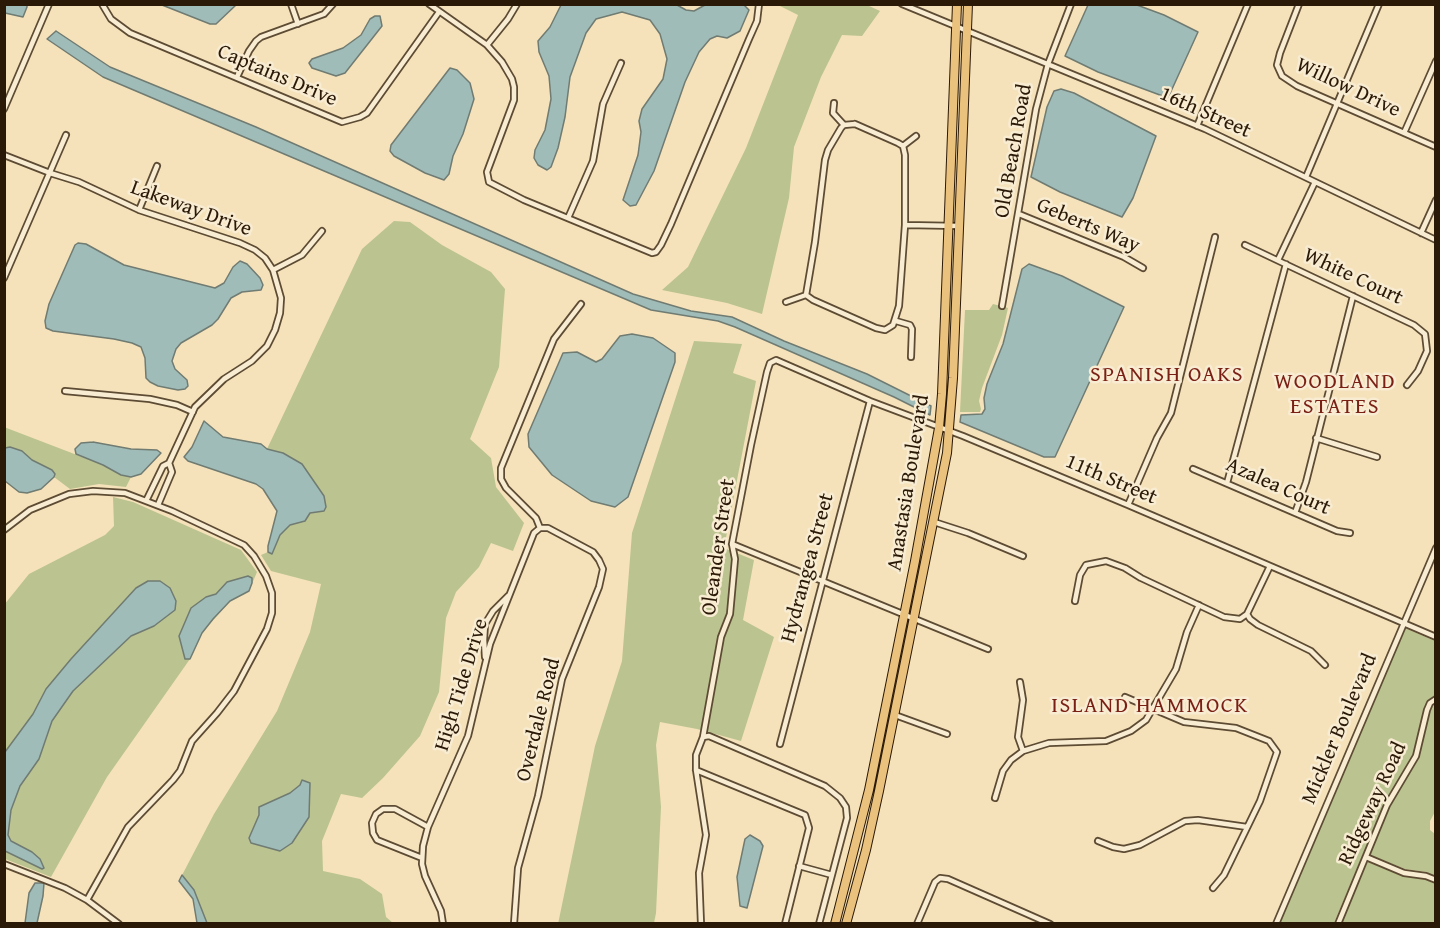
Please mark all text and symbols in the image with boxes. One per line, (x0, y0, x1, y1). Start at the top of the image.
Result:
street label: Captains Drive (213, 39, 341, 113)
street label: Willow Drive (1292, 53, 1404, 123)
street label: Old Beach Road (990, 82, 1038, 220)
street label: 16th Street (1155, 82, 1255, 144)
street label: Lakeway Drive (127, 175, 255, 243)
street label: Geberts Way (1033, 193, 1143, 259)
street label: White Court (1299, 243, 1407, 311)
district label: SPANISH OAKS (1090, 362, 1244, 388)
district label: WOODLAND ESTATES (1274, 369, 1396, 420)
street label: Anastasia Boulevard (883, 393, 935, 573)
street label: 11th Street (1061, 449, 1161, 511)
street label: Azalea Court (1222, 453, 1334, 521)
street label: Oleander Street (697, 477, 741, 617)
street label: Hydrangea Street (776, 490, 840, 646)
street label: High Tide Drive (430, 616, 494, 754)
street label: Mickler Boulevard (1297, 650, 1383, 808)
street label: Overdale Road (511, 656, 567, 784)
district label: ISLAND HAMMOCK (1051, 693, 1249, 719)
street label: Ridgeway Road (1333, 738, 1413, 870)

